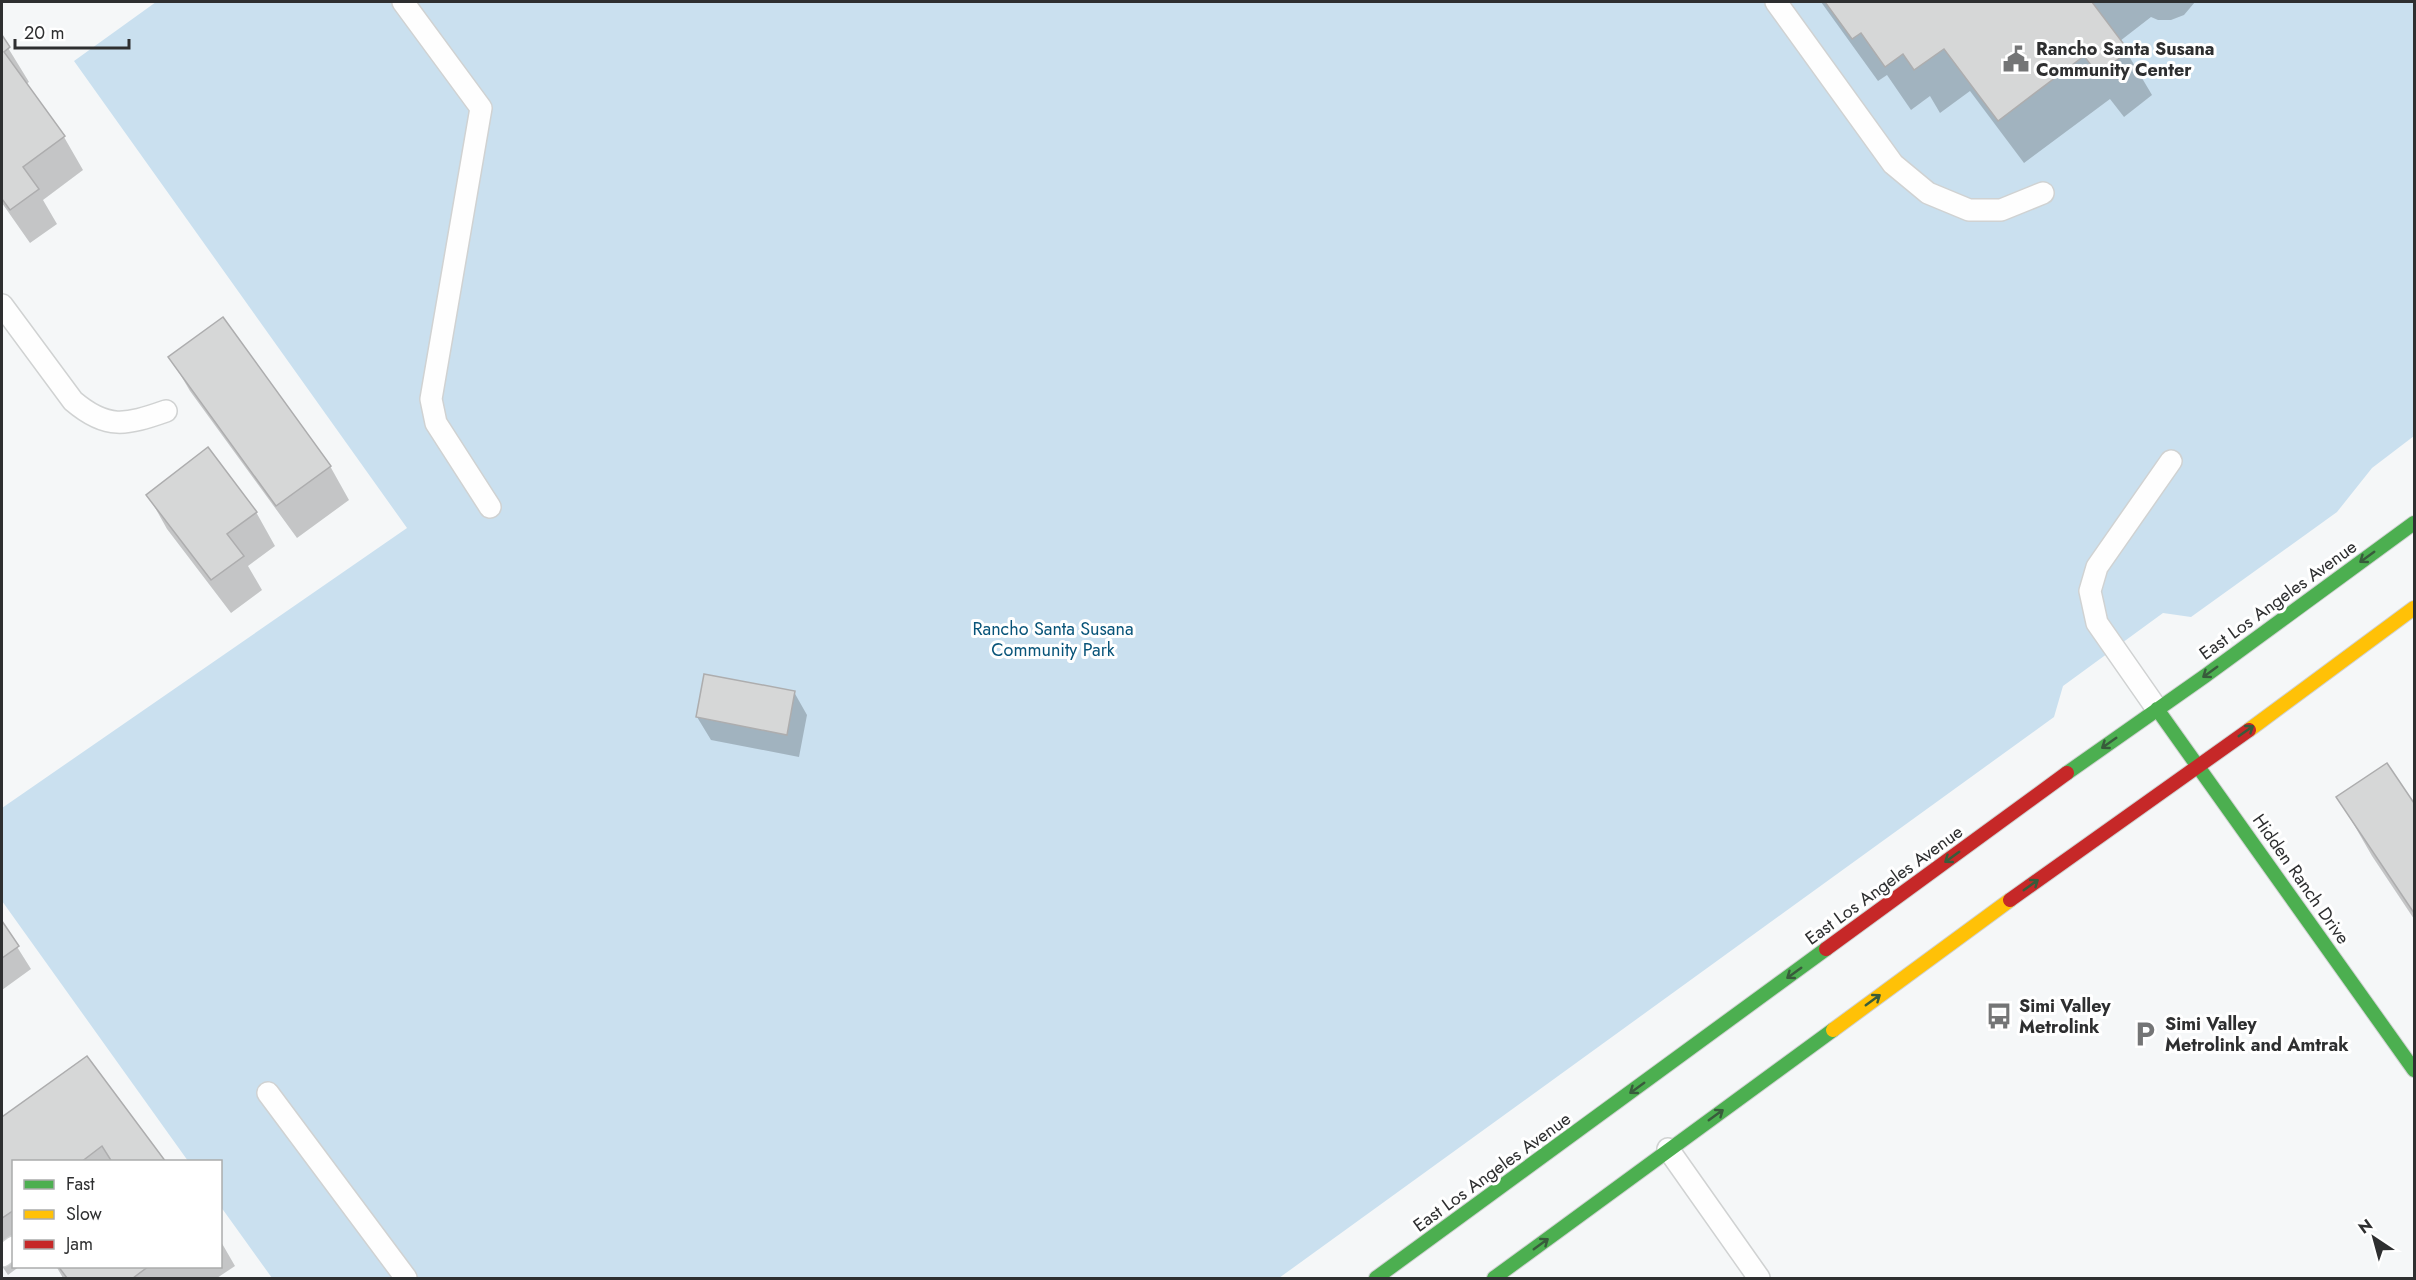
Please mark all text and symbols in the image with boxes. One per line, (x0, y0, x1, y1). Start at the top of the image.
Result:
scale bar (15, 12, 129, 50)
text: 20 m (24, 20, 64, 46)
place label: Rancho Santa Susana Community Center (2036, 36, 2215, 83)
public building icon: Rancho Santa Susana Community Center (2001, 44, 2031, 74)
street label: East Los Angeles Avenue (2194, 534, 2362, 666)
one-way arrow (2360, 551, 2376, 563)
park label: Rancho Santa Susana Community Park (972, 616, 1134, 663)
one-way arrow (2202, 666, 2218, 678)
one-way arrow (2237, 725, 2253, 737)
one-way arrow (2101, 736, 2118, 749)
street label: Hidden Ranch Drive (2246, 809, 2356, 949)
street label: East Los Angeles Avenue (1800, 819, 1968, 951)
one-way arrow (1944, 851, 1960, 864)
one-way arrow (2022, 879, 2038, 891)
one-way arrow (1787, 966, 1803, 979)
place label: Simi Valley Metrolink (2019, 993, 2111, 1040)
one-way arrow (1865, 994, 1881, 1006)
bus stop icon: Simi Valley Metrolink (1984, 1001, 2014, 1031)
place label: Simi Valley Metrolink and Amtrak (2165, 1011, 2349, 1058)
parking icon: Simi Valley Metrolink and Amtrak (2130, 1019, 2160, 1049)
one-way arrow (1629, 1081, 1645, 1094)
street label: East Los Angeles Avenue (1408, 1106, 1576, 1238)
one-way arrow (1707, 1109, 1723, 1121)
legend (12, 1160, 222, 1268)
text: Fast (66, 1171, 95, 1197)
text: Slow (66, 1201, 103, 1227)
north arrow (2344, 1208, 2404, 1268)
text: N (2354, 1213, 2377, 1239)
text: Jam (64, 1231, 93, 1257)
one-way arrow (1532, 1238, 1548, 1250)

